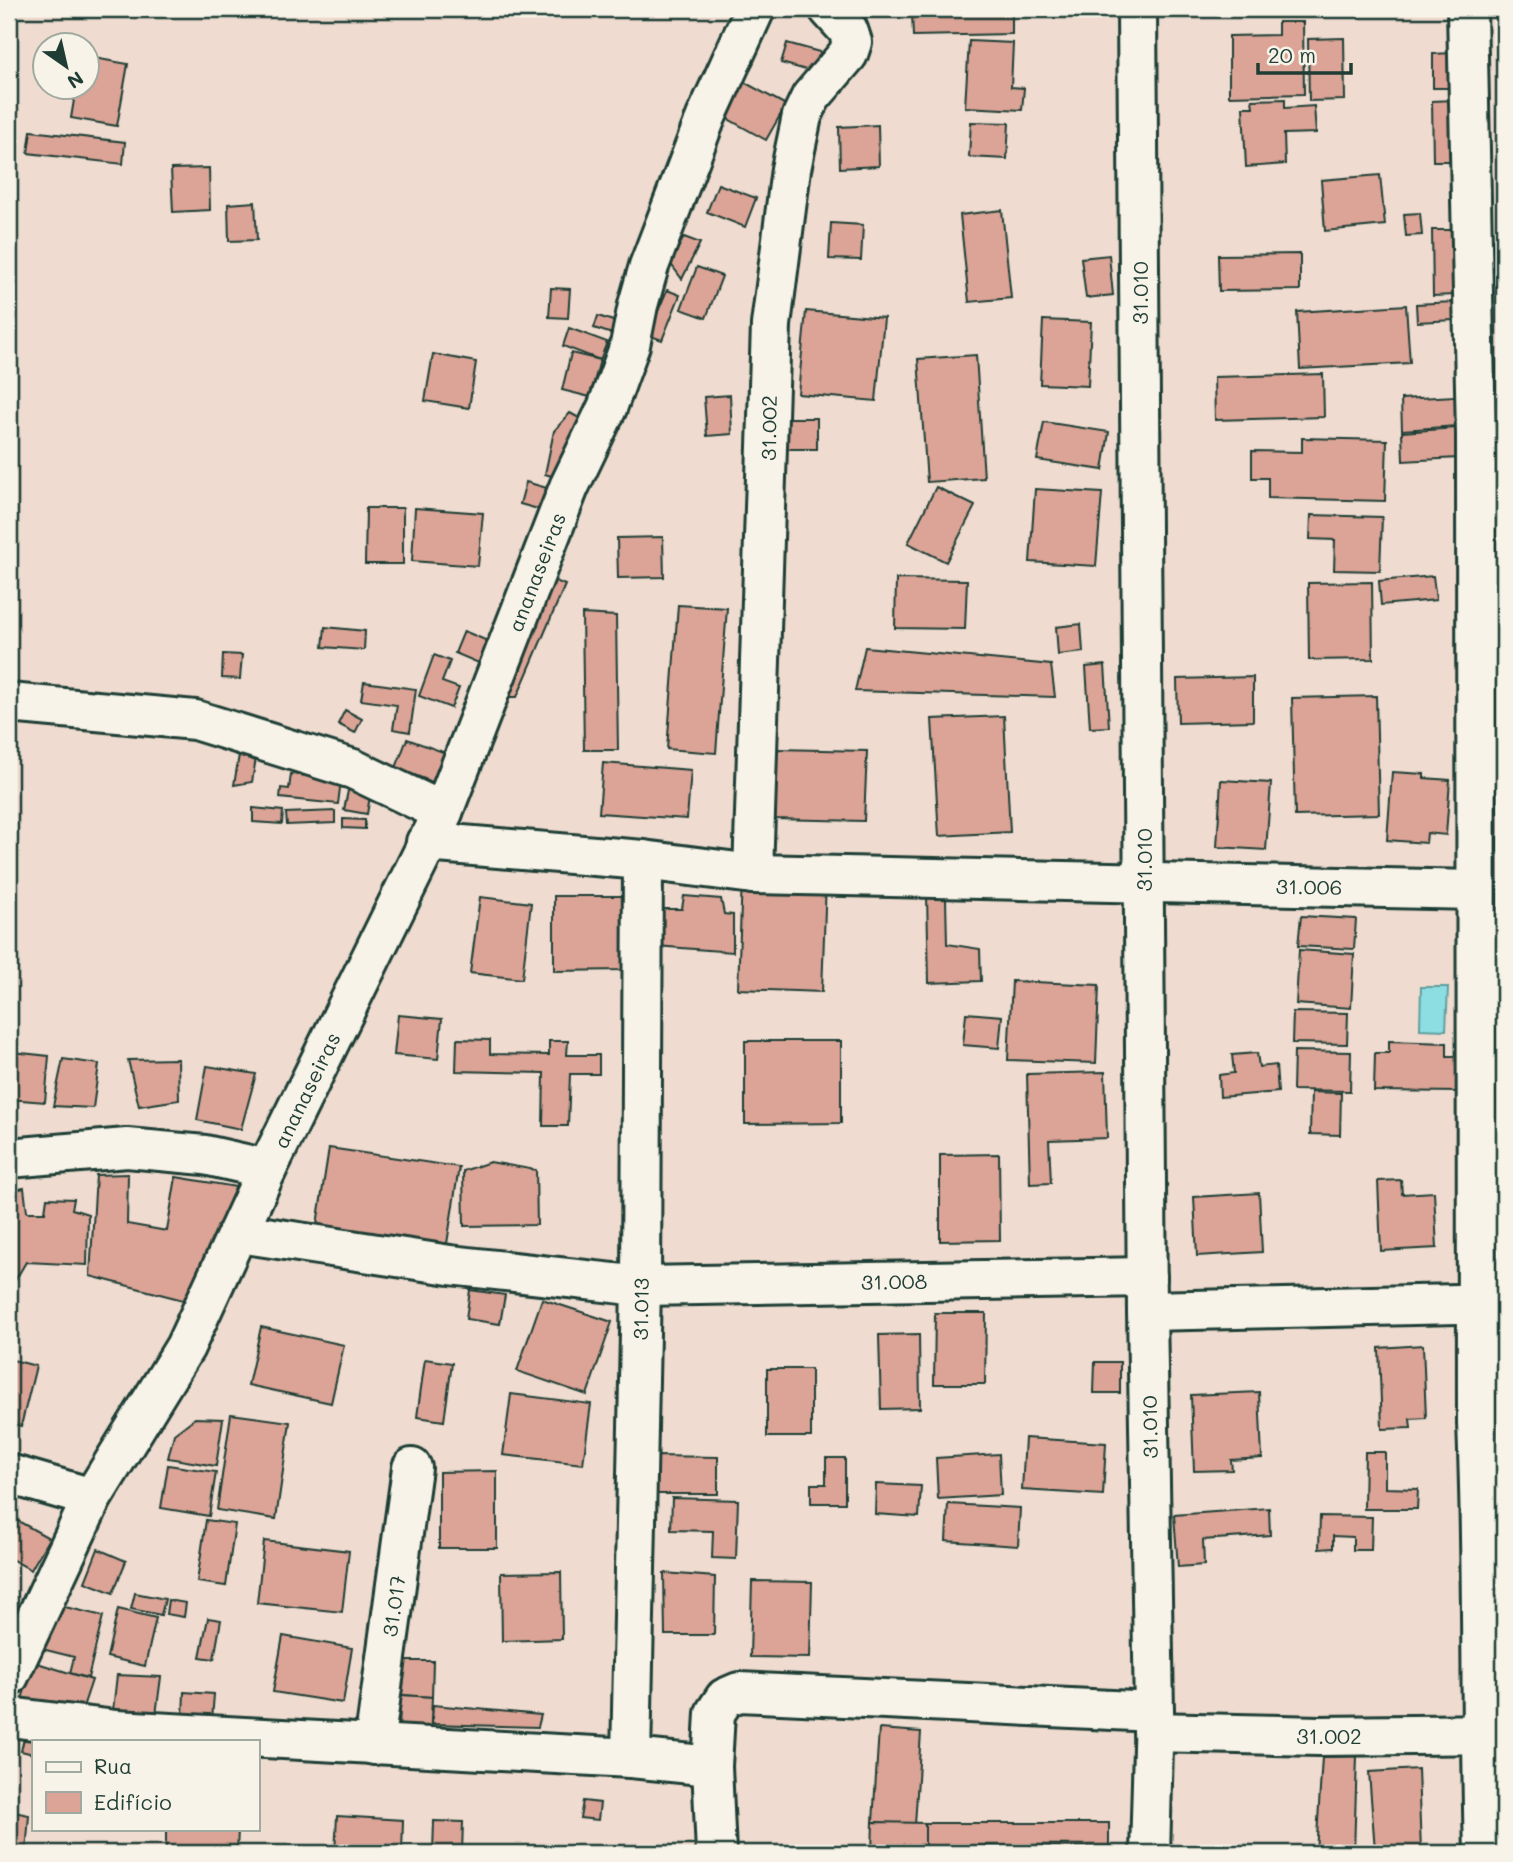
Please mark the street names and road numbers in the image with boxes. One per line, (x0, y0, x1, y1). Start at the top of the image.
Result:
street label: 31.010 (1126, 261, 1153, 325)
street label: 31.002 (754, 395, 782, 461)
street label: ananaseiras (501, 508, 571, 636)
street label: 31.010 (1130, 828, 1157, 892)
street label: 31.006 (1276, 872, 1342, 900)
street label: ananaseiras (266, 1027, 346, 1153)
street label: 31.008 (861, 1267, 927, 1295)
street label: 31.013 (626, 1277, 654, 1341)
street label: 31.010 (1135, 1395, 1163, 1459)
street label: 31.017 (375, 1573, 411, 1639)
street label: 31.002 (1296, 1722, 1362, 1749)

